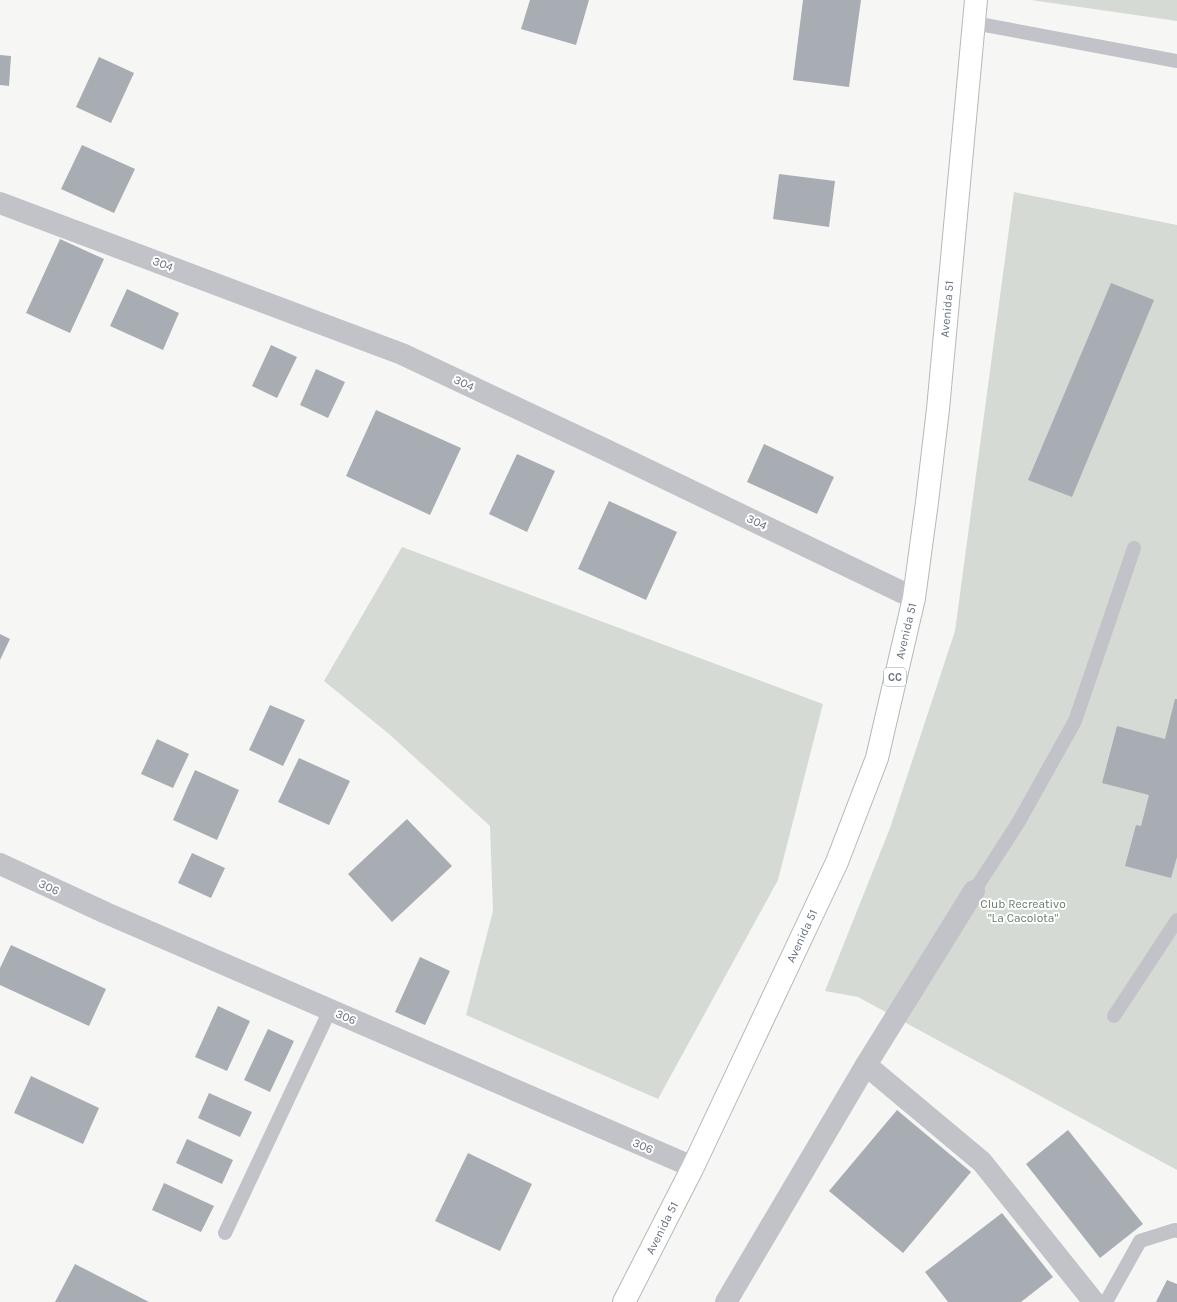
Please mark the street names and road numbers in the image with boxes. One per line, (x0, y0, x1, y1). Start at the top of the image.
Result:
street label: 304 (151, 254, 176, 274)
street label: Avenida 51 (938, 280, 956, 338)
street label: 304 (452, 372, 477, 394)
street label: 304 (745, 511, 770, 533)
street label: Avenida 51 (893, 602, 919, 660)
road number: CC (884, 668, 906, 686)
street label: 306 (36, 876, 62, 898)
street label: Avenida 51 (784, 907, 820, 965)
street label: 306 (334, 1006, 359, 1028)
street label: 306 (631, 1135, 656, 1157)
street label: Avenida 51 (643, 1199, 681, 1257)

